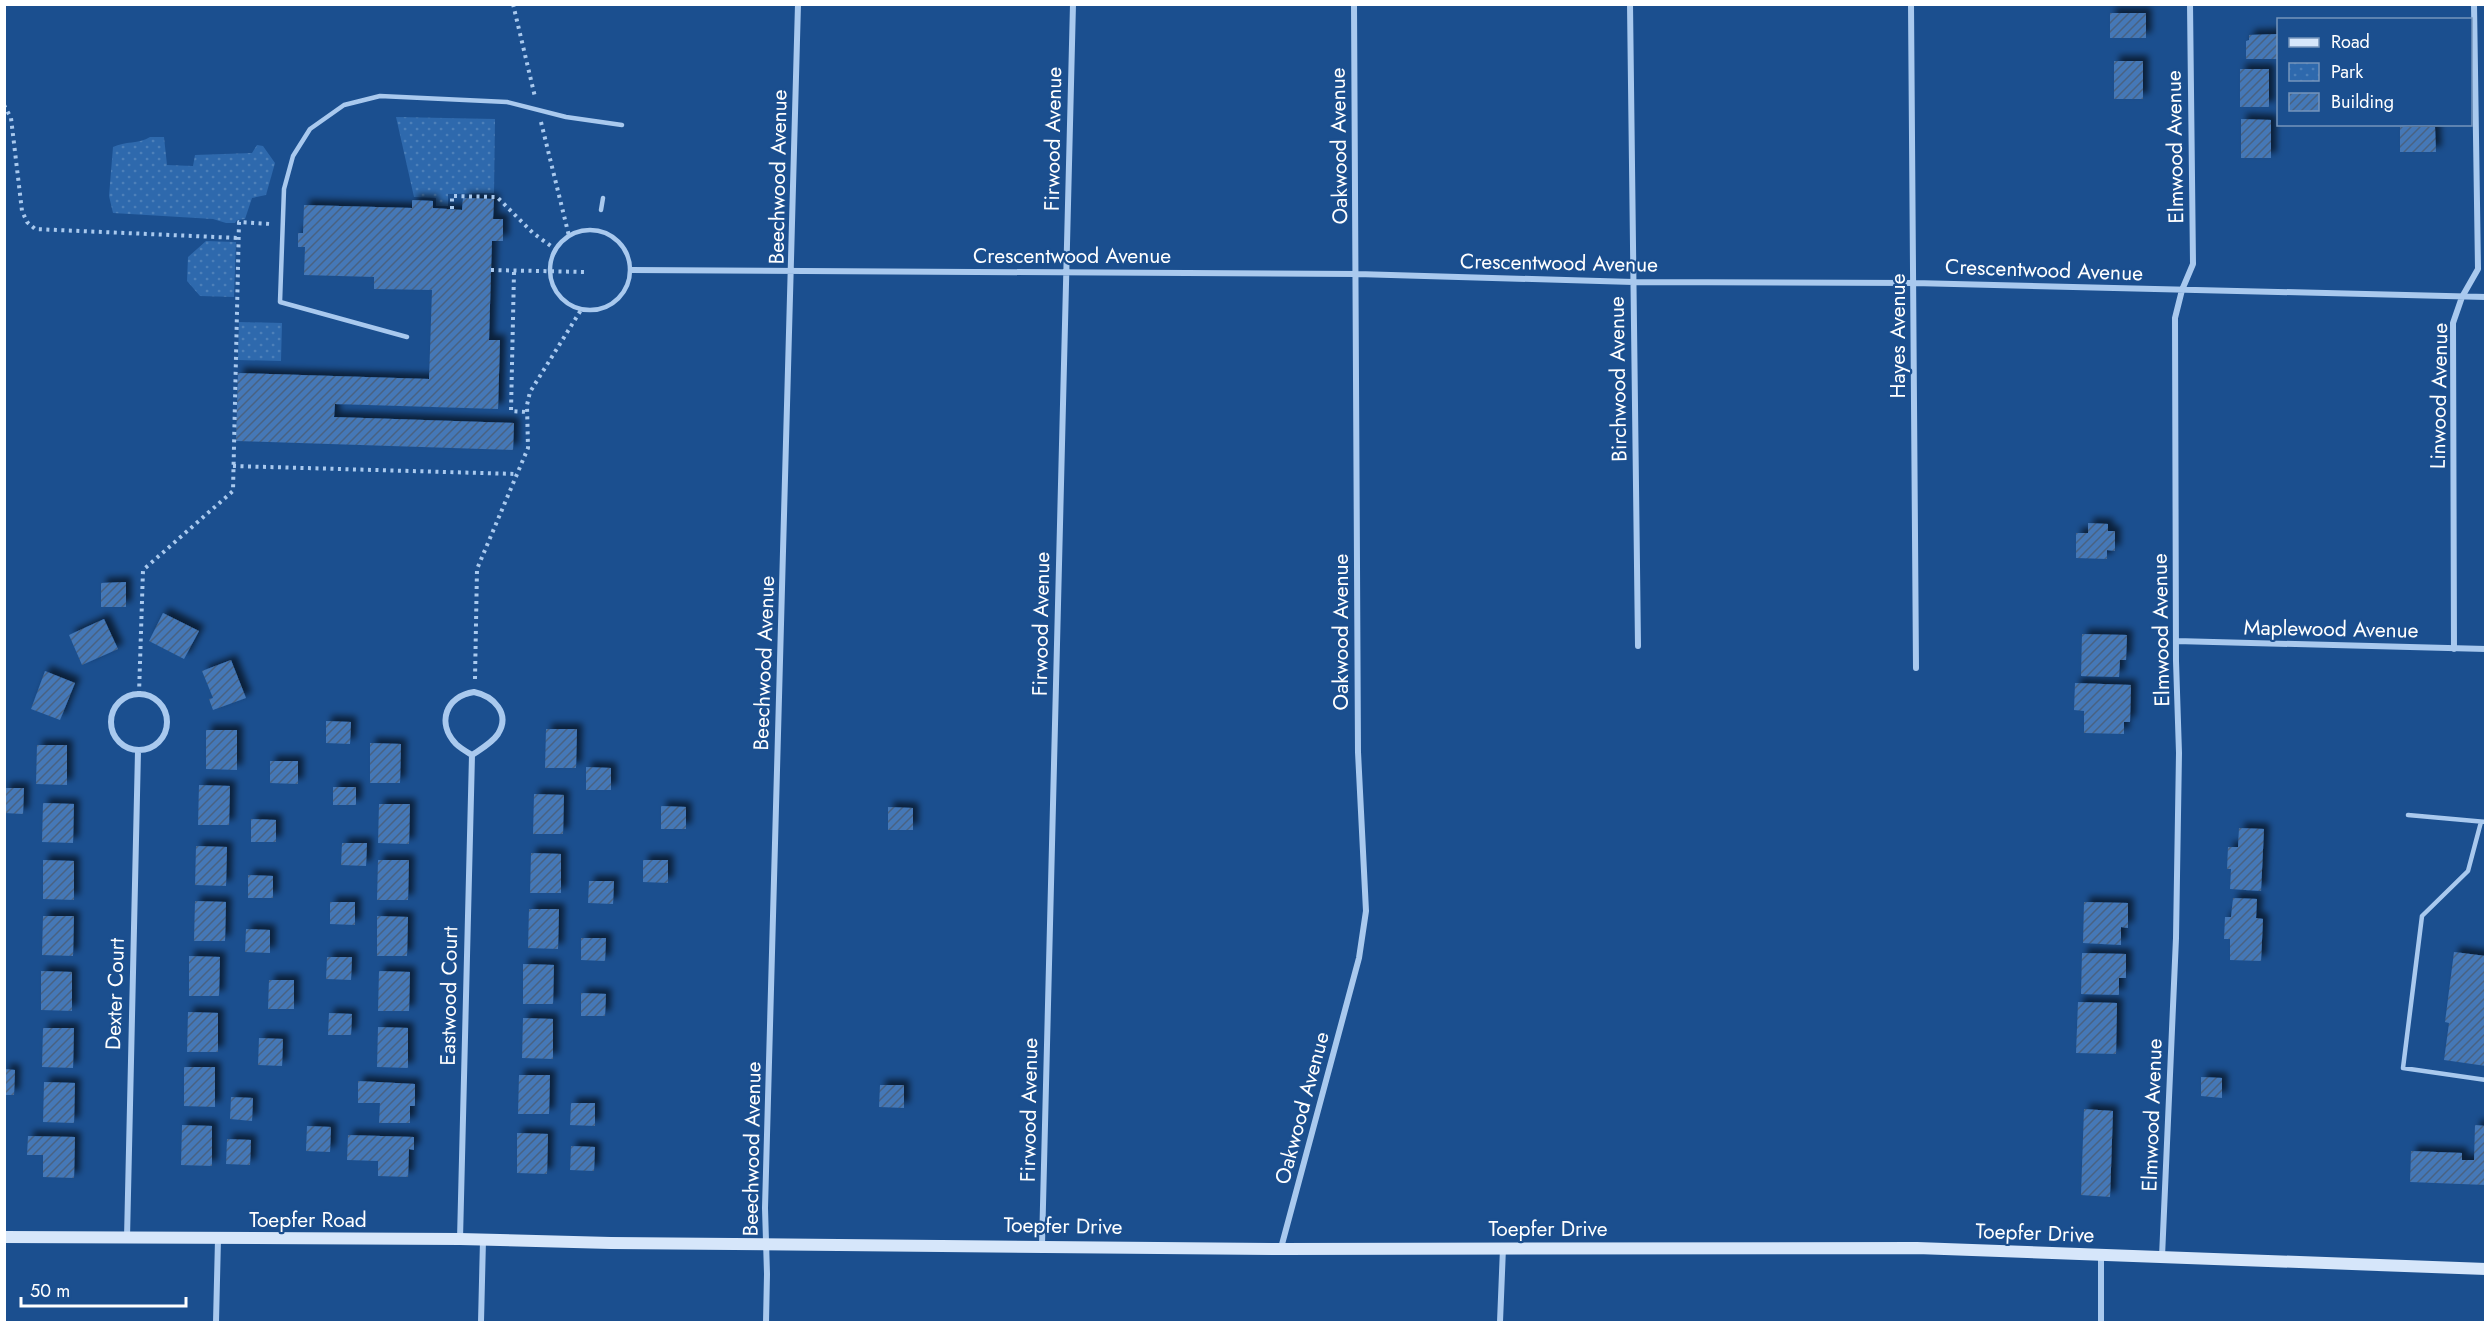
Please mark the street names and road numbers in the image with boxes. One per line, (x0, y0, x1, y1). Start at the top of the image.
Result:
street label: Firwood Avenue (1037, 66, 1069, 211)
street label: Oakwood Avenue (1323, 67, 1355, 225)
street label: Elmwood Avenue (2159, 70, 2191, 224)
street label: Beechwood Avenue (761, 89, 795, 265)
street label: Crescentwood Avenue (973, 241, 1171, 271)
street label: Crescentwood Avenue (1460, 246, 1658, 280)
street label: Crescentwood Avenue (1945, 252, 2144, 288)
street label: Hayes Avenue (1883, 273, 1913, 398)
street label: Birchwood Avenue (1602, 296, 1634, 462)
street label: Linwood Avenue (2423, 322, 2455, 469)
street label: Firwood Avenue (1025, 551, 1057, 696)
street label: Oakwood Avenue (1326, 553, 1356, 710)
street label: Elmwood Avenue (2145, 553, 2177, 707)
street label: Beechwood Avenue (746, 575, 782, 751)
street label: Maplewood Avenue (2243, 612, 2419, 646)
street label: Eastwood Court (433, 926, 465, 1066)
street label: Dexter Court (98, 937, 132, 1051)
street label: Oakwood Avenue (1267, 1028, 1337, 1188)
street label: Firwood Avenue (1013, 1037, 1045, 1182)
street label: Elmwood Avenue (2134, 1038, 2170, 1192)
street label: Beechwood Avenue (735, 1061, 769, 1237)
street label: Toepfer Road (249, 1205, 367, 1235)
street label: Toepfer Drive (1003, 1210, 1123, 1242)
street label: Toepfer Drive (1489, 1214, 1608, 1244)
street label: Toepfer Drive (1975, 1216, 2095, 1250)

